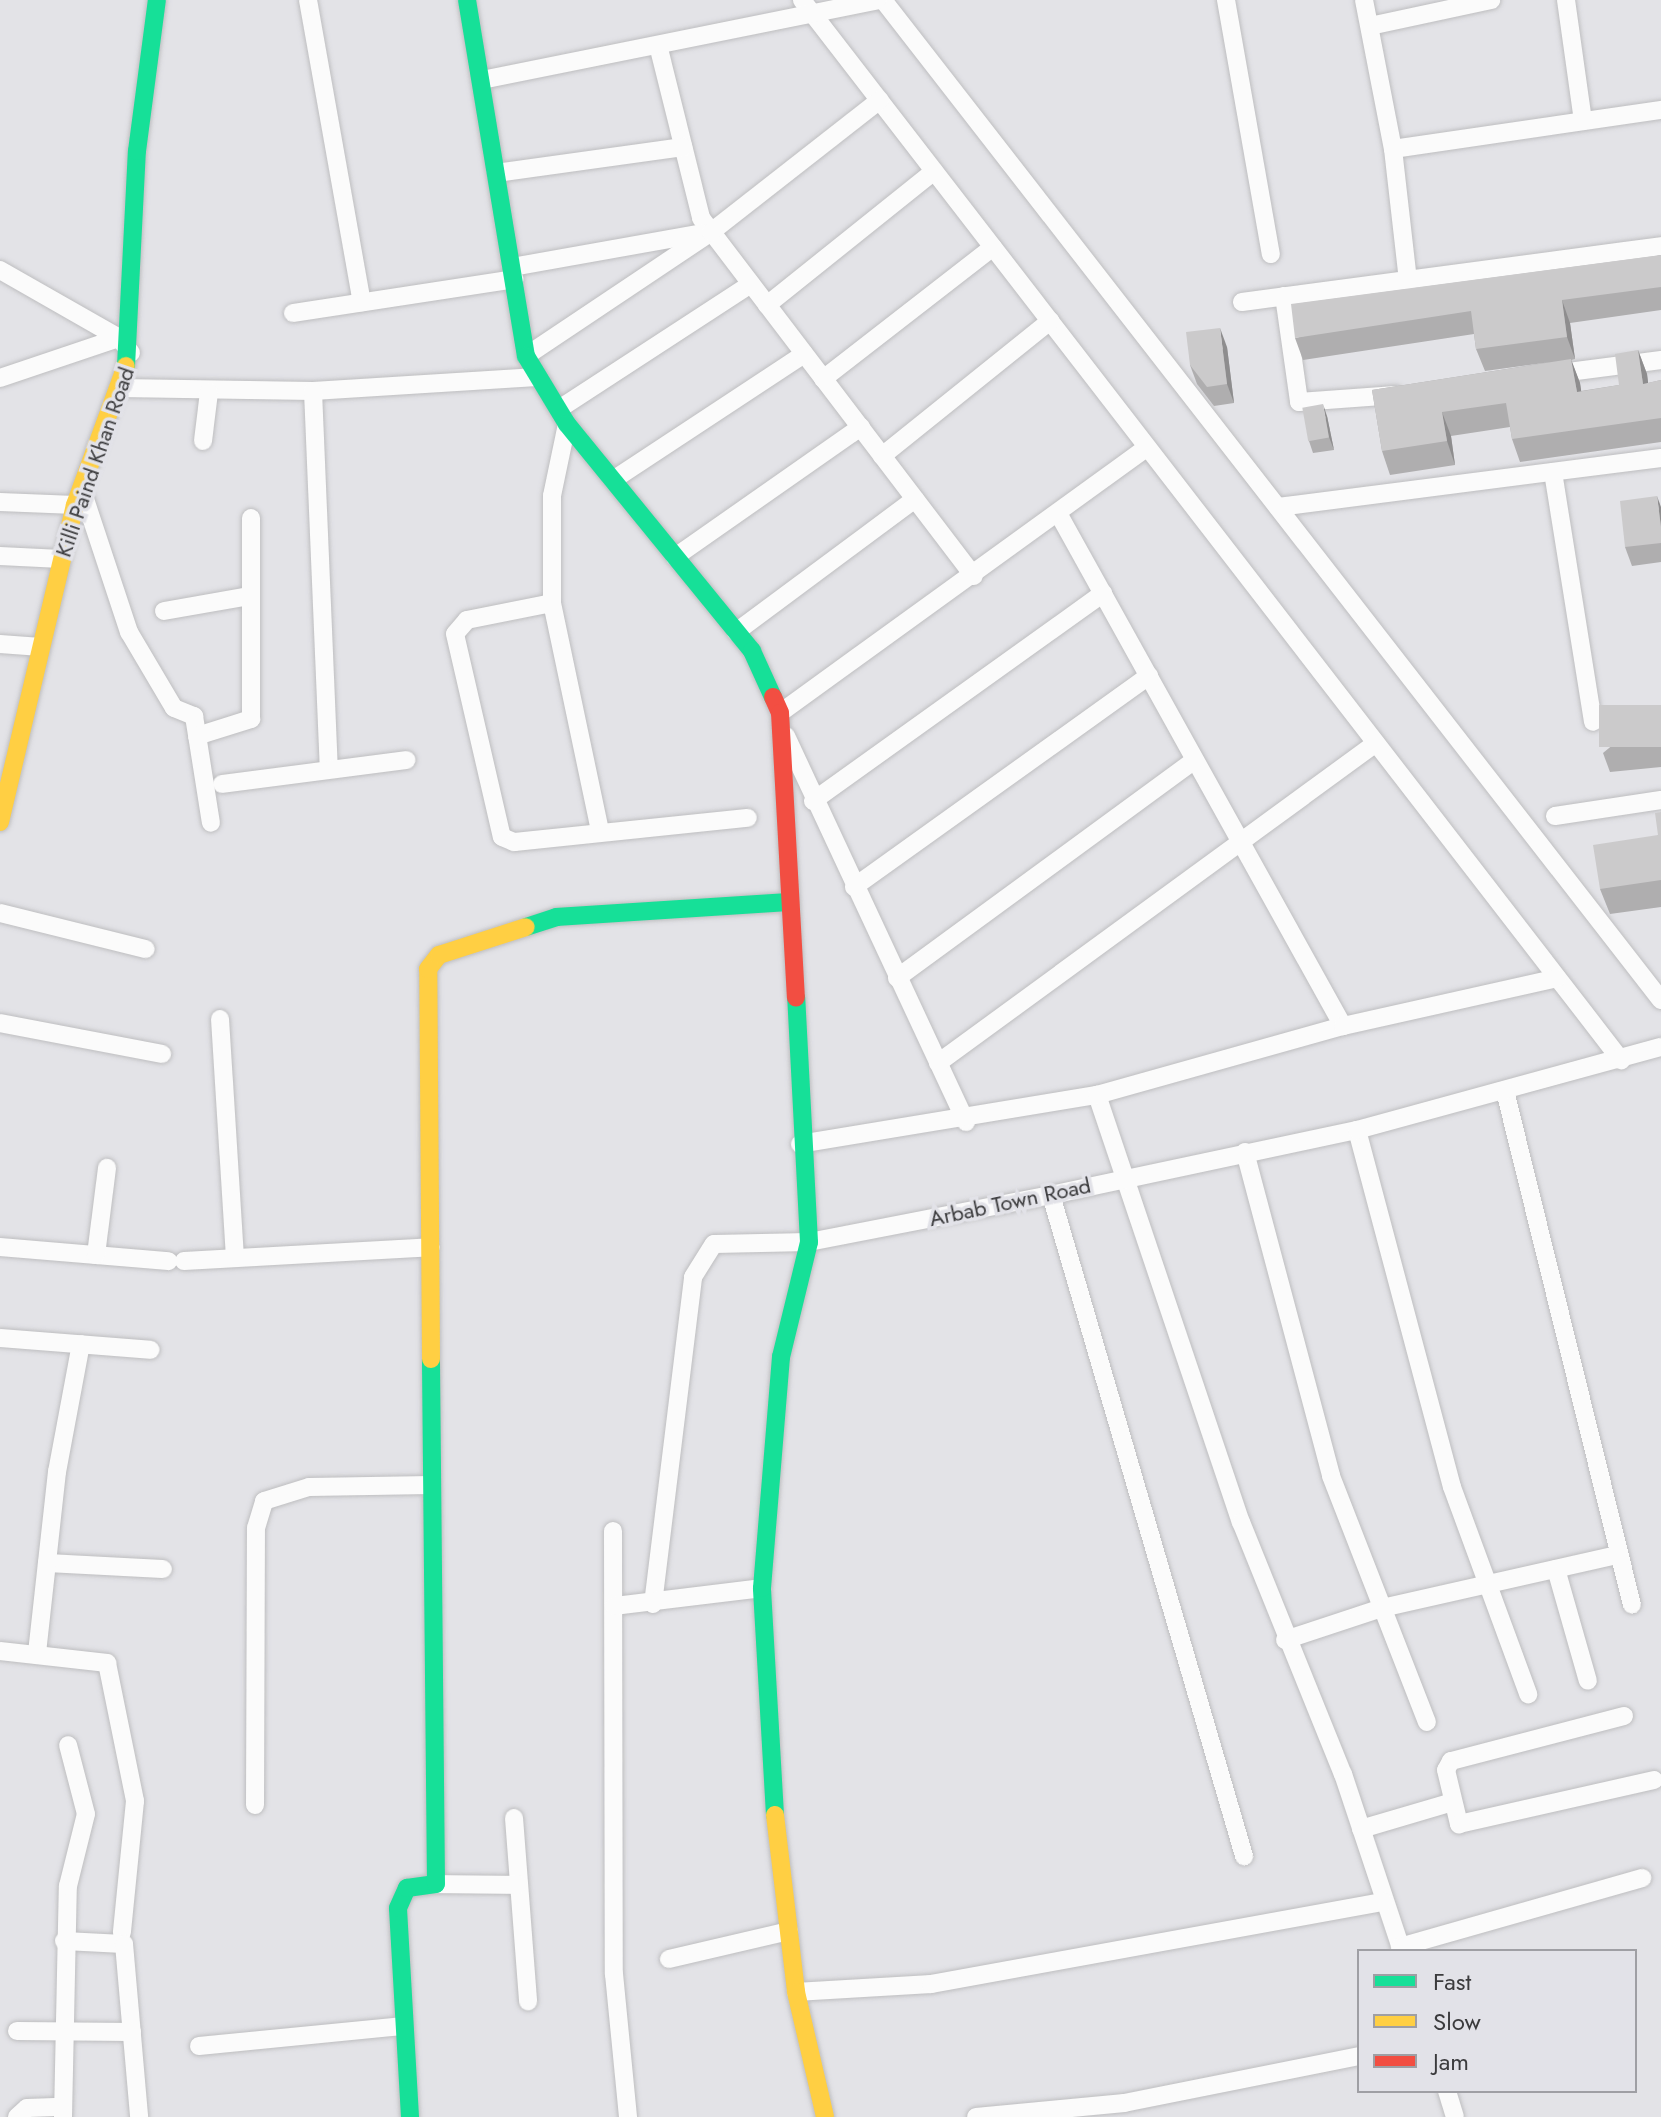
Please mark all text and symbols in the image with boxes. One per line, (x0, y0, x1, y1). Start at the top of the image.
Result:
street label: Killi Paind Khan Road (50, 364, 140, 560)
street label: Arbab Town Road (927, 1172, 1093, 1232)
legend (1357, 1949, 1637, 2093)
text: Fast (1433, 1964, 1471, 1999)
text: Slow (1433, 2004, 1481, 2039)
text: Jam (1433, 2044, 1469, 2079)

